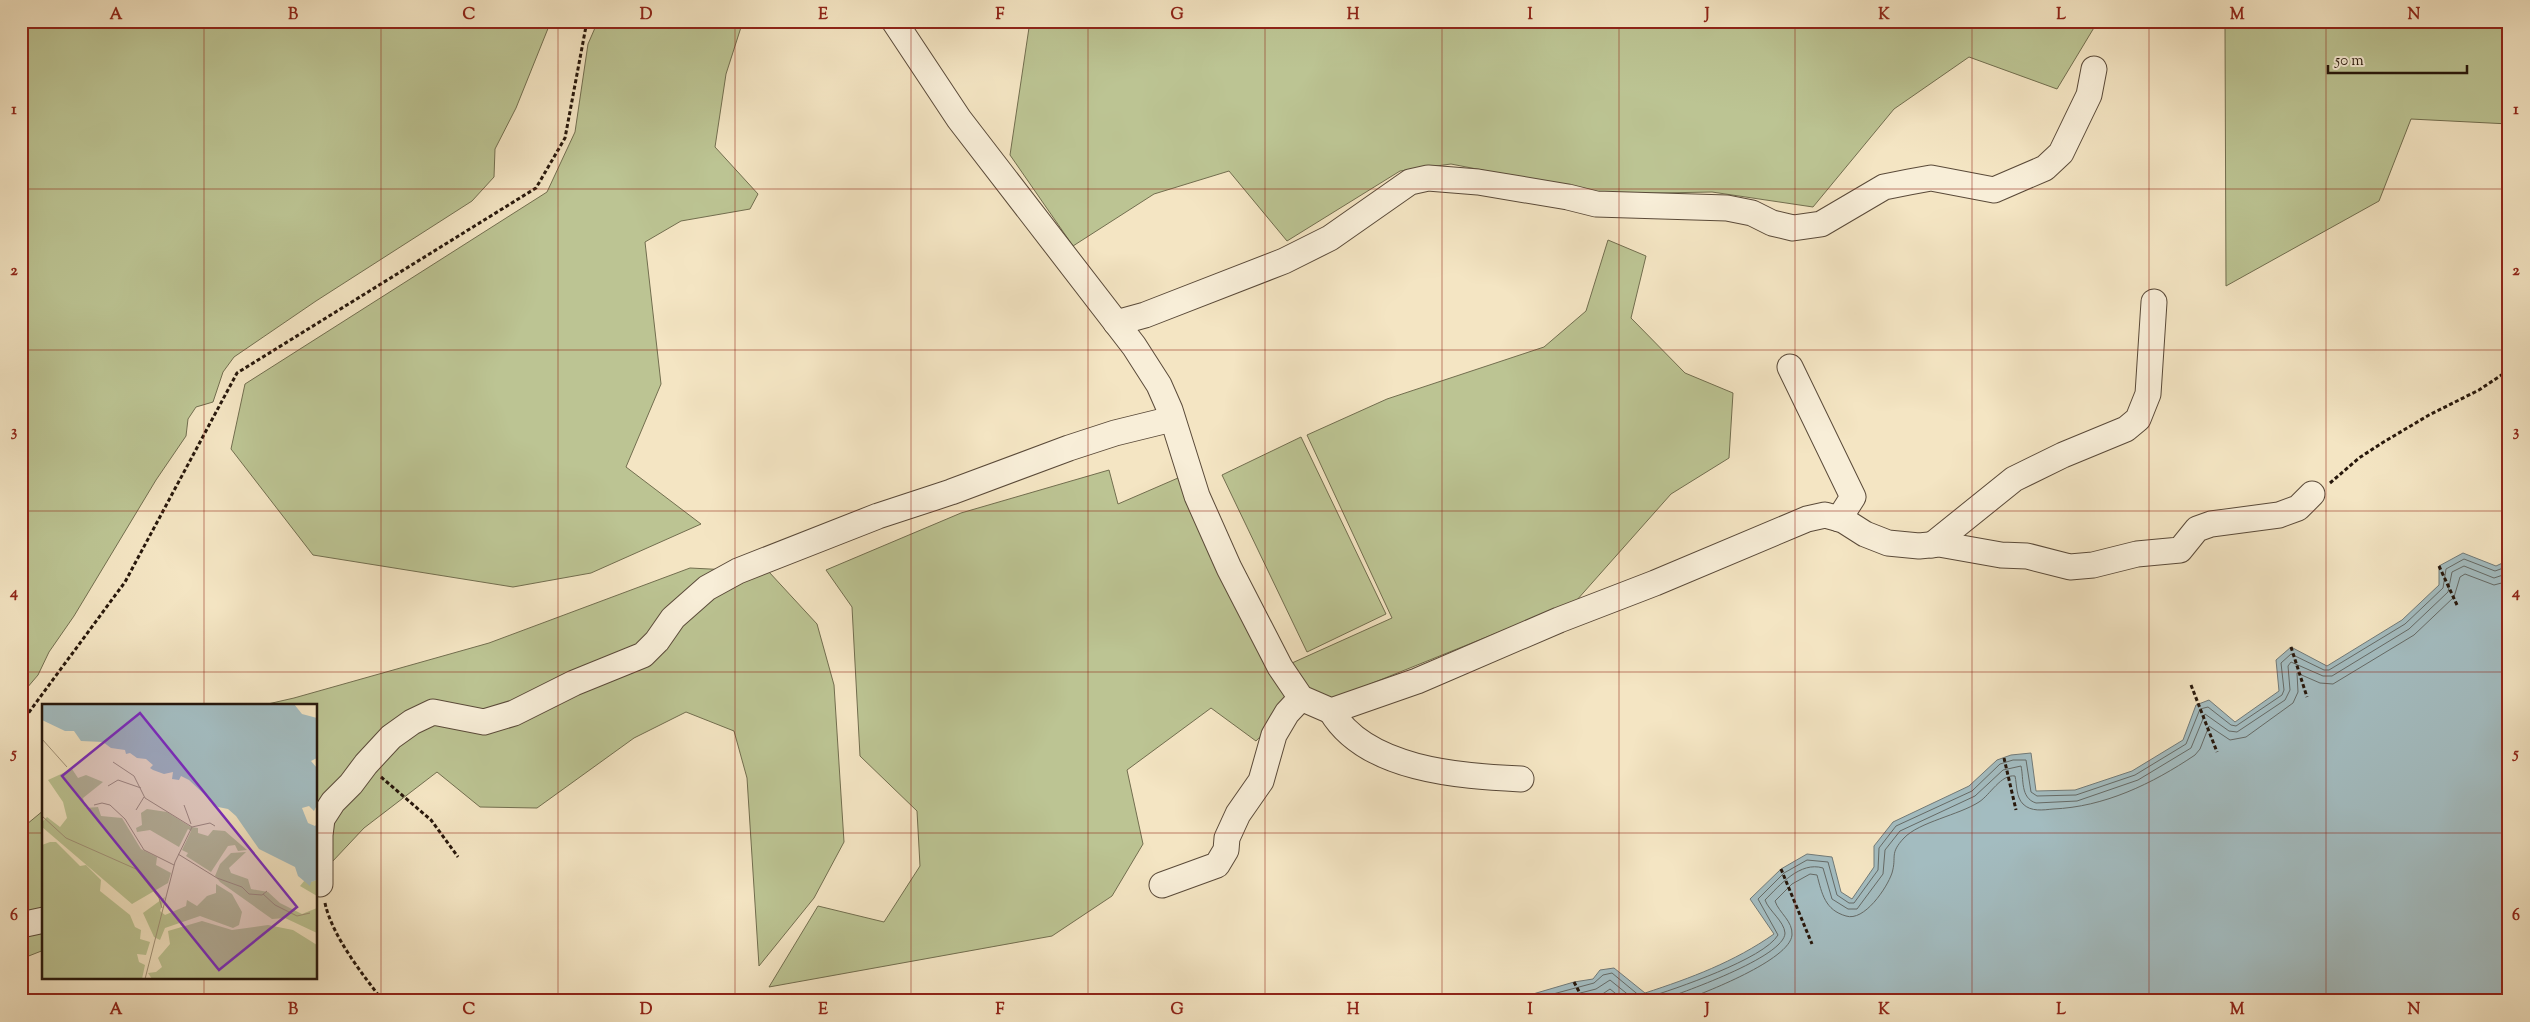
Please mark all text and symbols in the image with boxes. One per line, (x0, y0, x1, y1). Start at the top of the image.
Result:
text: A (110, 4, 123, 27)
text: B (288, 4, 298, 27)
text: C (463, 4, 476, 27)
text: D (640, 4, 653, 27)
text: E (818, 4, 828, 27)
text: F (996, 4, 1005, 27)
text: G (1170, 4, 1184, 27)
text: H (1347, 4, 1360, 27)
text: I (1527, 4, 1533, 27)
text: J (1703, 4, 1710, 27)
text: K (1878, 4, 1890, 27)
text: L (2056, 4, 2066, 27)
text: M (2230, 4, 2245, 27)
text: N (2408, 4, 2421, 27)
scale bar (2328, 42, 2466, 74)
text: 50 m (2334, 51, 2364, 72)
text: 1 (11, 99, 17, 122)
text: 1 (2513, 99, 2519, 122)
text: 2 (10, 260, 18, 283)
text: 2 (2512, 260, 2520, 283)
text: 3 (11, 421, 18, 444)
text: 3 (2513, 421, 2520, 444)
text: 4 (9, 582, 18, 605)
text: 4 (2511, 582, 2520, 605)
inset map (42, 704, 318, 980)
text: 5 (9, 743, 17, 766)
text: 5 (2511, 743, 2519, 766)
text: 6 (10, 905, 18, 928)
text: 6 (2512, 905, 2520, 928)
text: A (110, 999, 123, 1022)
text: B (288, 999, 298, 1022)
text: C (463, 999, 476, 1022)
text: D (640, 999, 653, 1022)
text: E (818, 999, 828, 1022)
text: F (996, 999, 1005, 1022)
text: G (1170, 999, 1184, 1022)
text: H (1347, 999, 1360, 1022)
text: I (1527, 999, 1533, 1022)
text: J (1703, 999, 1710, 1022)
text: K (1878, 999, 1890, 1022)
text: L (2056, 999, 2066, 1022)
text: M (2230, 999, 2245, 1022)
text: N (2408, 999, 2421, 1022)

